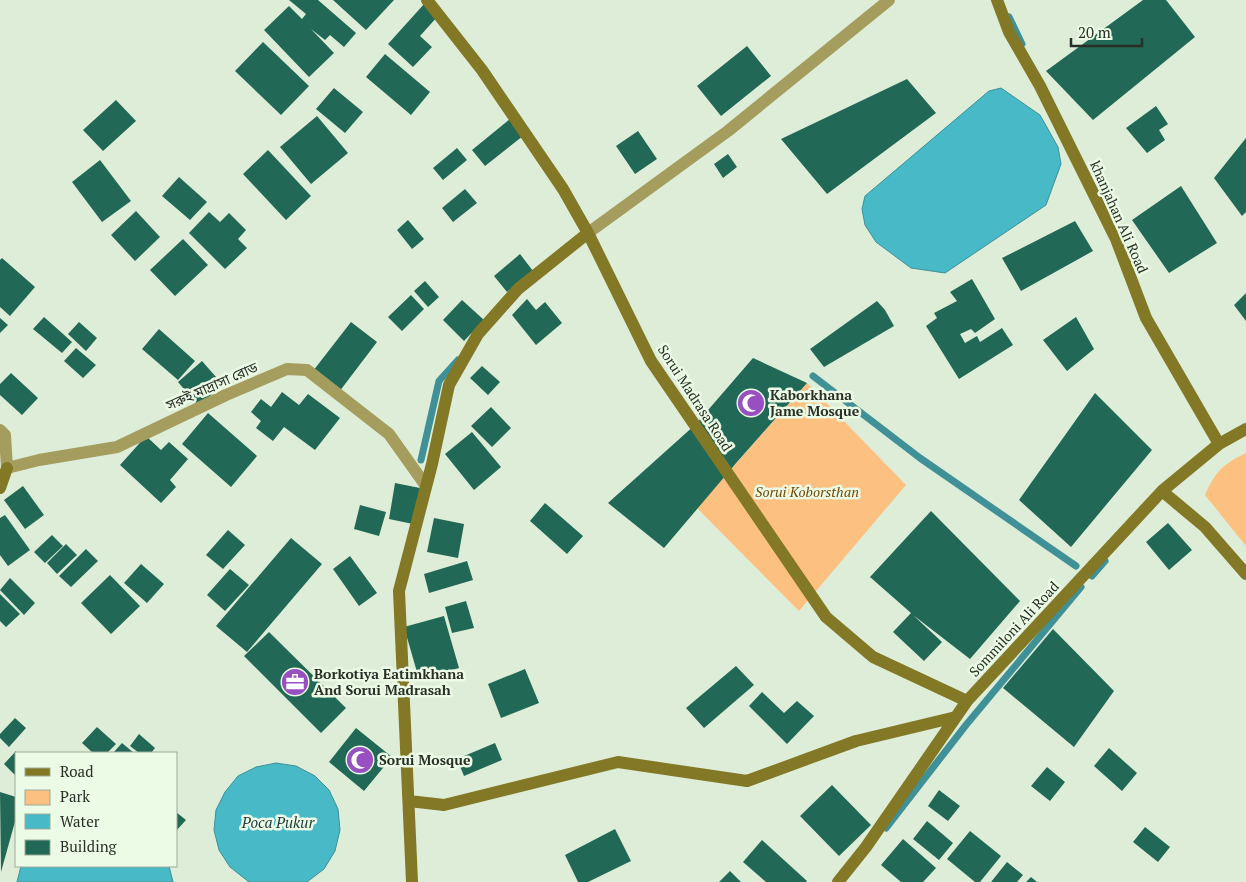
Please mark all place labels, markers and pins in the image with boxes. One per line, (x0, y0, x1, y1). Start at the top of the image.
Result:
place label: Kaborkhana Jame Mosque (770, 385, 860, 420)
mosque icon: Kaborkhana Jame Mosque (736, 388, 766, 418)
place label: Borkotiya Eatimkhana And Sorui Madrasah (314, 664, 464, 699)
office icon: Borkotiya Eatimkhana And Sorui Madrasah (280, 667, 310, 697)
mosque icon: Sorui Mosque (345, 745, 375, 775)
place label: Sorui Mosque (379, 750, 471, 769)

